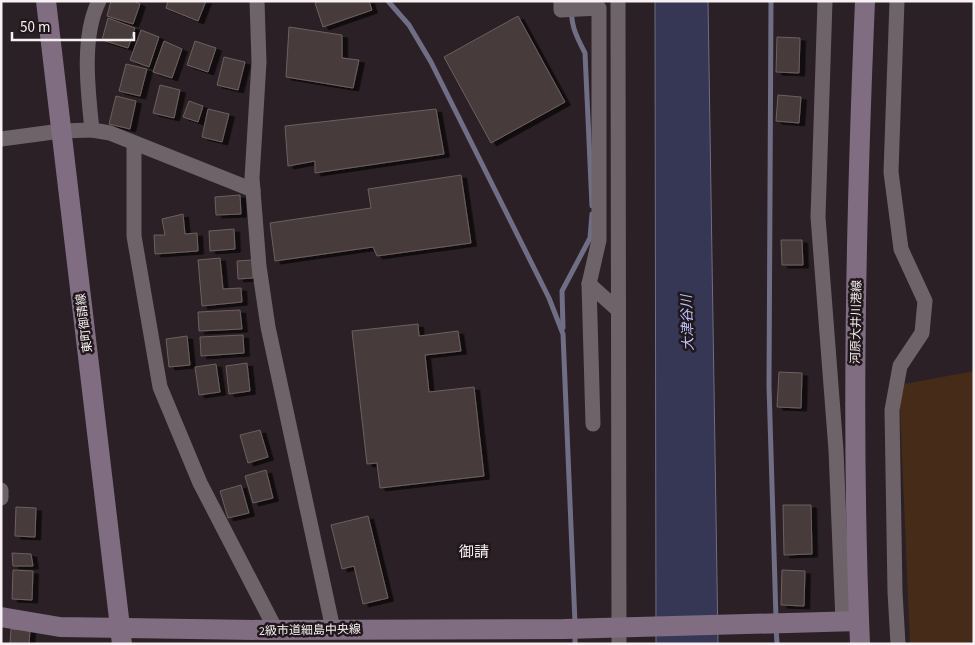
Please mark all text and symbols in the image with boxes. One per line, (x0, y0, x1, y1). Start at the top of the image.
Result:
scale bar (12, 10, 135, 42)
text: 50 m (20, 17, 50, 38)
street label: 河原大井川港線 (847, 280, 866, 364)
street label: 東町御請線 (72, 292, 97, 354)
water label: 大津谷川 (677, 293, 699, 351)
district label: 御請 (459, 542, 489, 563)
street label: 2級市道細島中央線 (259, 621, 361, 640)

